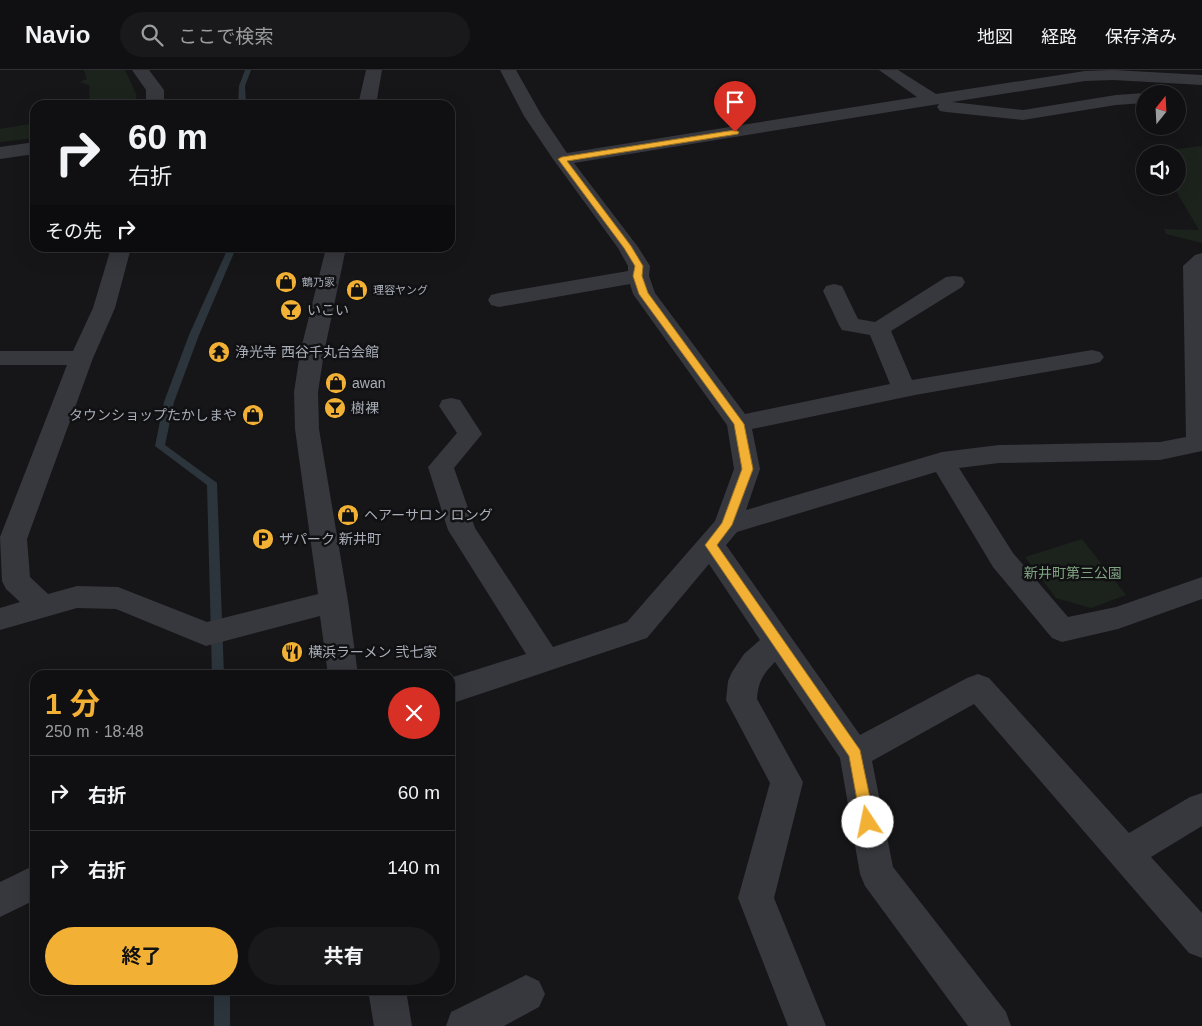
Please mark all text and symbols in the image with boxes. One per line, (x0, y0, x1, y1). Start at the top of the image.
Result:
search box (120, 12, 470, 57)
text: Navio (25, 21, 90, 48)
icon: search (138, 21, 166, 49)
text: ここで検索 (178, 26, 273, 47)
text: 地図 (977, 27, 1013, 47)
text: 経路 (1041, 27, 1077, 47)
text: 保存済み (1105, 27, 1177, 47)
pin (714, 81, 756, 132)
north arrow (1136, 85, 1186, 135)
map controls (1136, 85, 1186, 195)
icon: arrive (721, 88, 749, 116)
text: 60 m (128, 117, 208, 156)
icon: right (45, 120, 110, 185)
button: sound (1136, 145, 1186, 195)
text: 右折 (128, 164, 172, 189)
icon: right (112, 215, 140, 243)
text: その先 (45, 221, 102, 242)
shop icon: 鶴乃家 (274, 270, 298, 294)
place label: 鶴乃家 (302, 276, 335, 288)
shop icon: 理容ヤング (345, 278, 369, 302)
place label: 理容ヤング (373, 284, 428, 296)
bar icon: いこい (279, 298, 303, 322)
place label: いこい (307, 302, 349, 318)
temple icon: 浄光寺 西谷千丸台会館 (207, 340, 231, 364)
place label: 浄光寺 西谷千丸台会館 (235, 344, 379, 360)
shop icon: awan (324, 371, 348, 395)
place label: awan (352, 375, 385, 391)
bar icon: 樹裸 (323, 396, 347, 420)
place label: 樹裸 (351, 400, 379, 416)
shop icon: タウンショップたかしまや (241, 403, 265, 427)
place label: タウンショップたかしまや (69, 407, 237, 423)
shop icon: ヘアーサロン ロング (336, 503, 360, 527)
place label: ヘアーサロン ロング (364, 507, 493, 523)
parking icon: ザパーク 新井町 (251, 527, 275, 551)
place label: ザパーク 新井町 (279, 531, 381, 547)
park label: 新井町第三公園 (1024, 565, 1122, 581)
restaurant icon: 横浜ラーメン 弐七家 (280, 640, 304, 664)
place label: 横浜ラーメン 弐七家 (308, 644, 437, 660)
text: 1 分 (45, 687, 100, 720)
button: close (388, 687, 440, 739)
text: 250 m · 18:48 (45, 723, 144, 740)
icon: right (45, 779, 73, 807)
text: 60 m (398, 782, 440, 803)
text: 右折 (88, 785, 126, 806)
position arrow (841, 795, 893, 847)
icon: right (45, 854, 73, 882)
text: 140 m (387, 857, 440, 878)
text: 右折 (88, 860, 126, 881)
button: 終了 (45, 927, 238, 985)
button: 共有 (248, 927, 440, 985)

